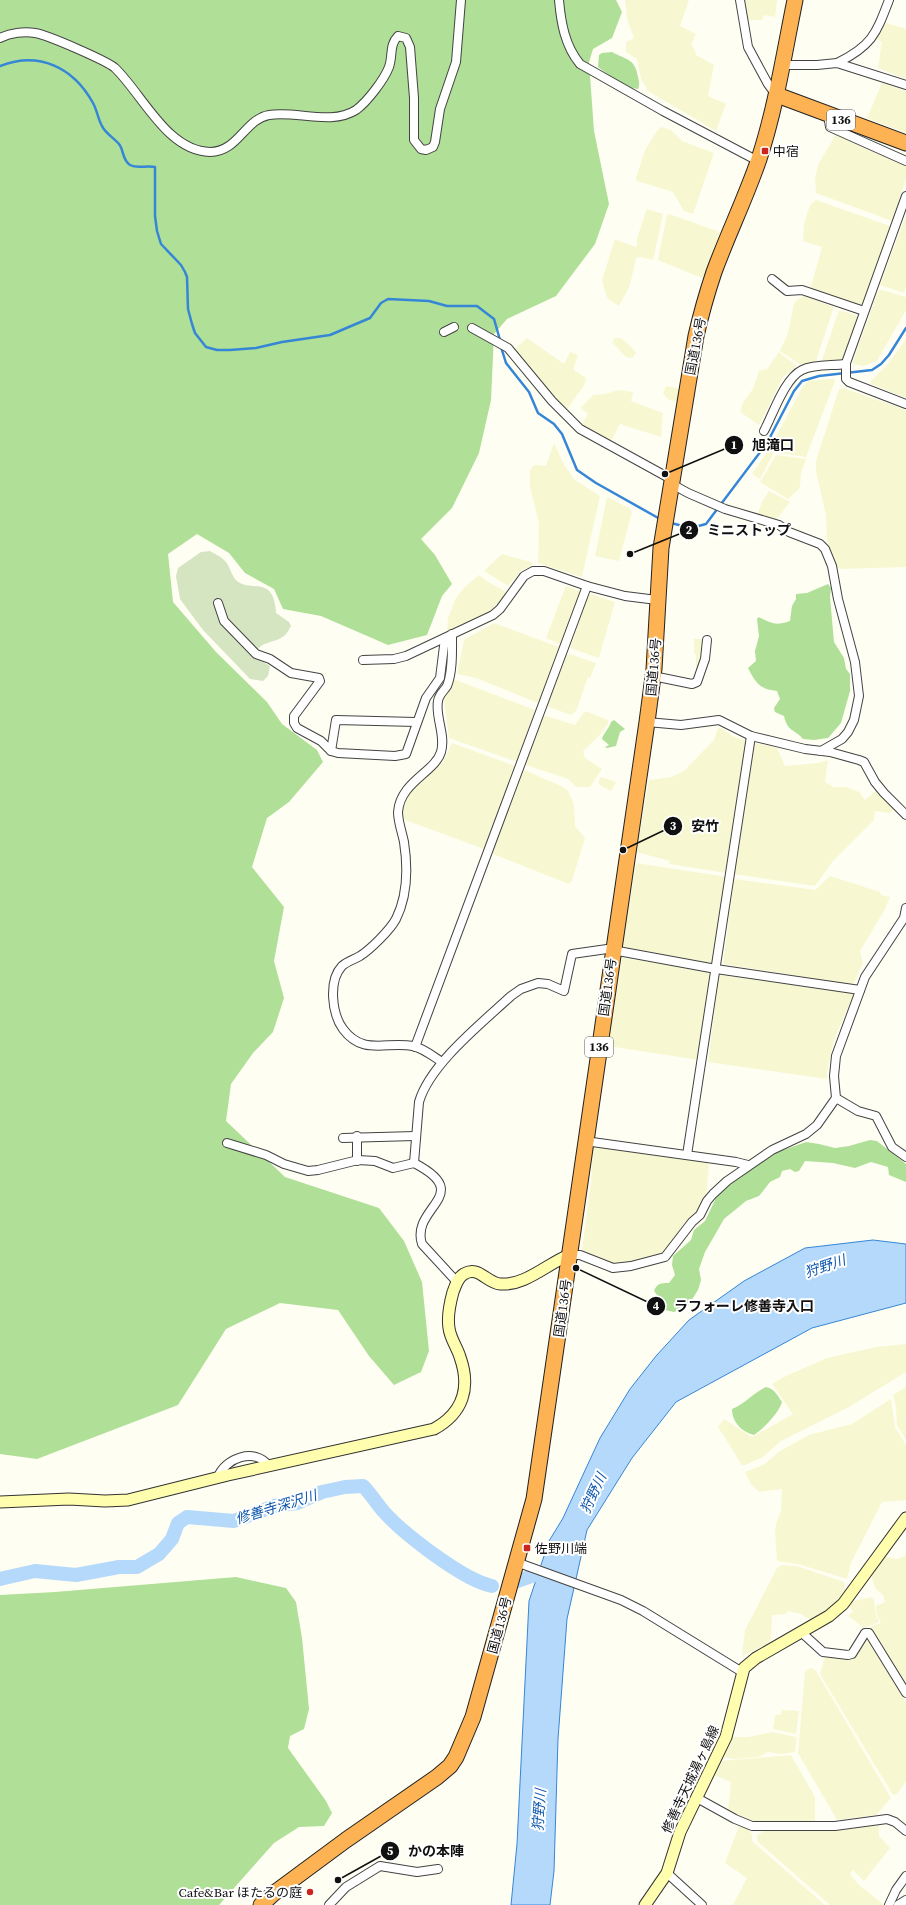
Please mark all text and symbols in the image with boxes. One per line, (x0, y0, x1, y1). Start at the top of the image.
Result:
road number: 136 (827, 110, 855, 130)
place label: 中宿 (773, 143, 799, 160)
marker: 中宿 (760, 146, 770, 156)
street label: 国道136号 (682, 316, 709, 376)
callout: 旭滝口 (724, 432, 802, 458)
text: 旭滝口 (752, 435, 794, 455)
text: 1 (731, 437, 737, 453)
callout: ミニストップ (679, 517, 799, 543)
text: ミニストップ (707, 520, 791, 540)
text: 2 (686, 522, 693, 538)
street label: 国道136号 (642, 637, 665, 697)
callout: 安竹 (663, 813, 727, 839)
text: 安竹 (691, 816, 719, 836)
text: 3 (670, 818, 677, 834)
street label: 国道136号 (595, 957, 620, 1017)
road number: 136 (585, 1037, 613, 1057)
water label: 狩野川 (802, 1249, 850, 1282)
street label: 国道136号 (550, 1278, 575, 1338)
callout: ラフォーレ修善寺入口 (646, 1293, 822, 1319)
text: ラフォーレ修善寺入口 (674, 1296, 814, 1316)
text: 4 (653, 1298, 660, 1314)
water label: 狩野川 (575, 1468, 612, 1516)
water label: 修善寺深沢川 (233, 1485, 321, 1529)
place label: 佐野川端 (535, 1540, 587, 1557)
marker: 佐野川端 (522, 1543, 532, 1553)
street label: 国道136号 (484, 1595, 515, 1656)
street label: 修善寺天城湯ヶ島線 (658, 1723, 723, 1836)
water label: 狩野川 (528, 1786, 551, 1832)
callout: かの本陣 (380, 1838, 472, 1864)
text: かの本陣 (408, 1841, 464, 1861)
text: 5 (387, 1843, 394, 1859)
place label: Cafe&Bar ほたるの庭 (179, 1884, 302, 1901)
marker: Cafe&Bar ほたるの庭 (305, 1887, 315, 1897)

